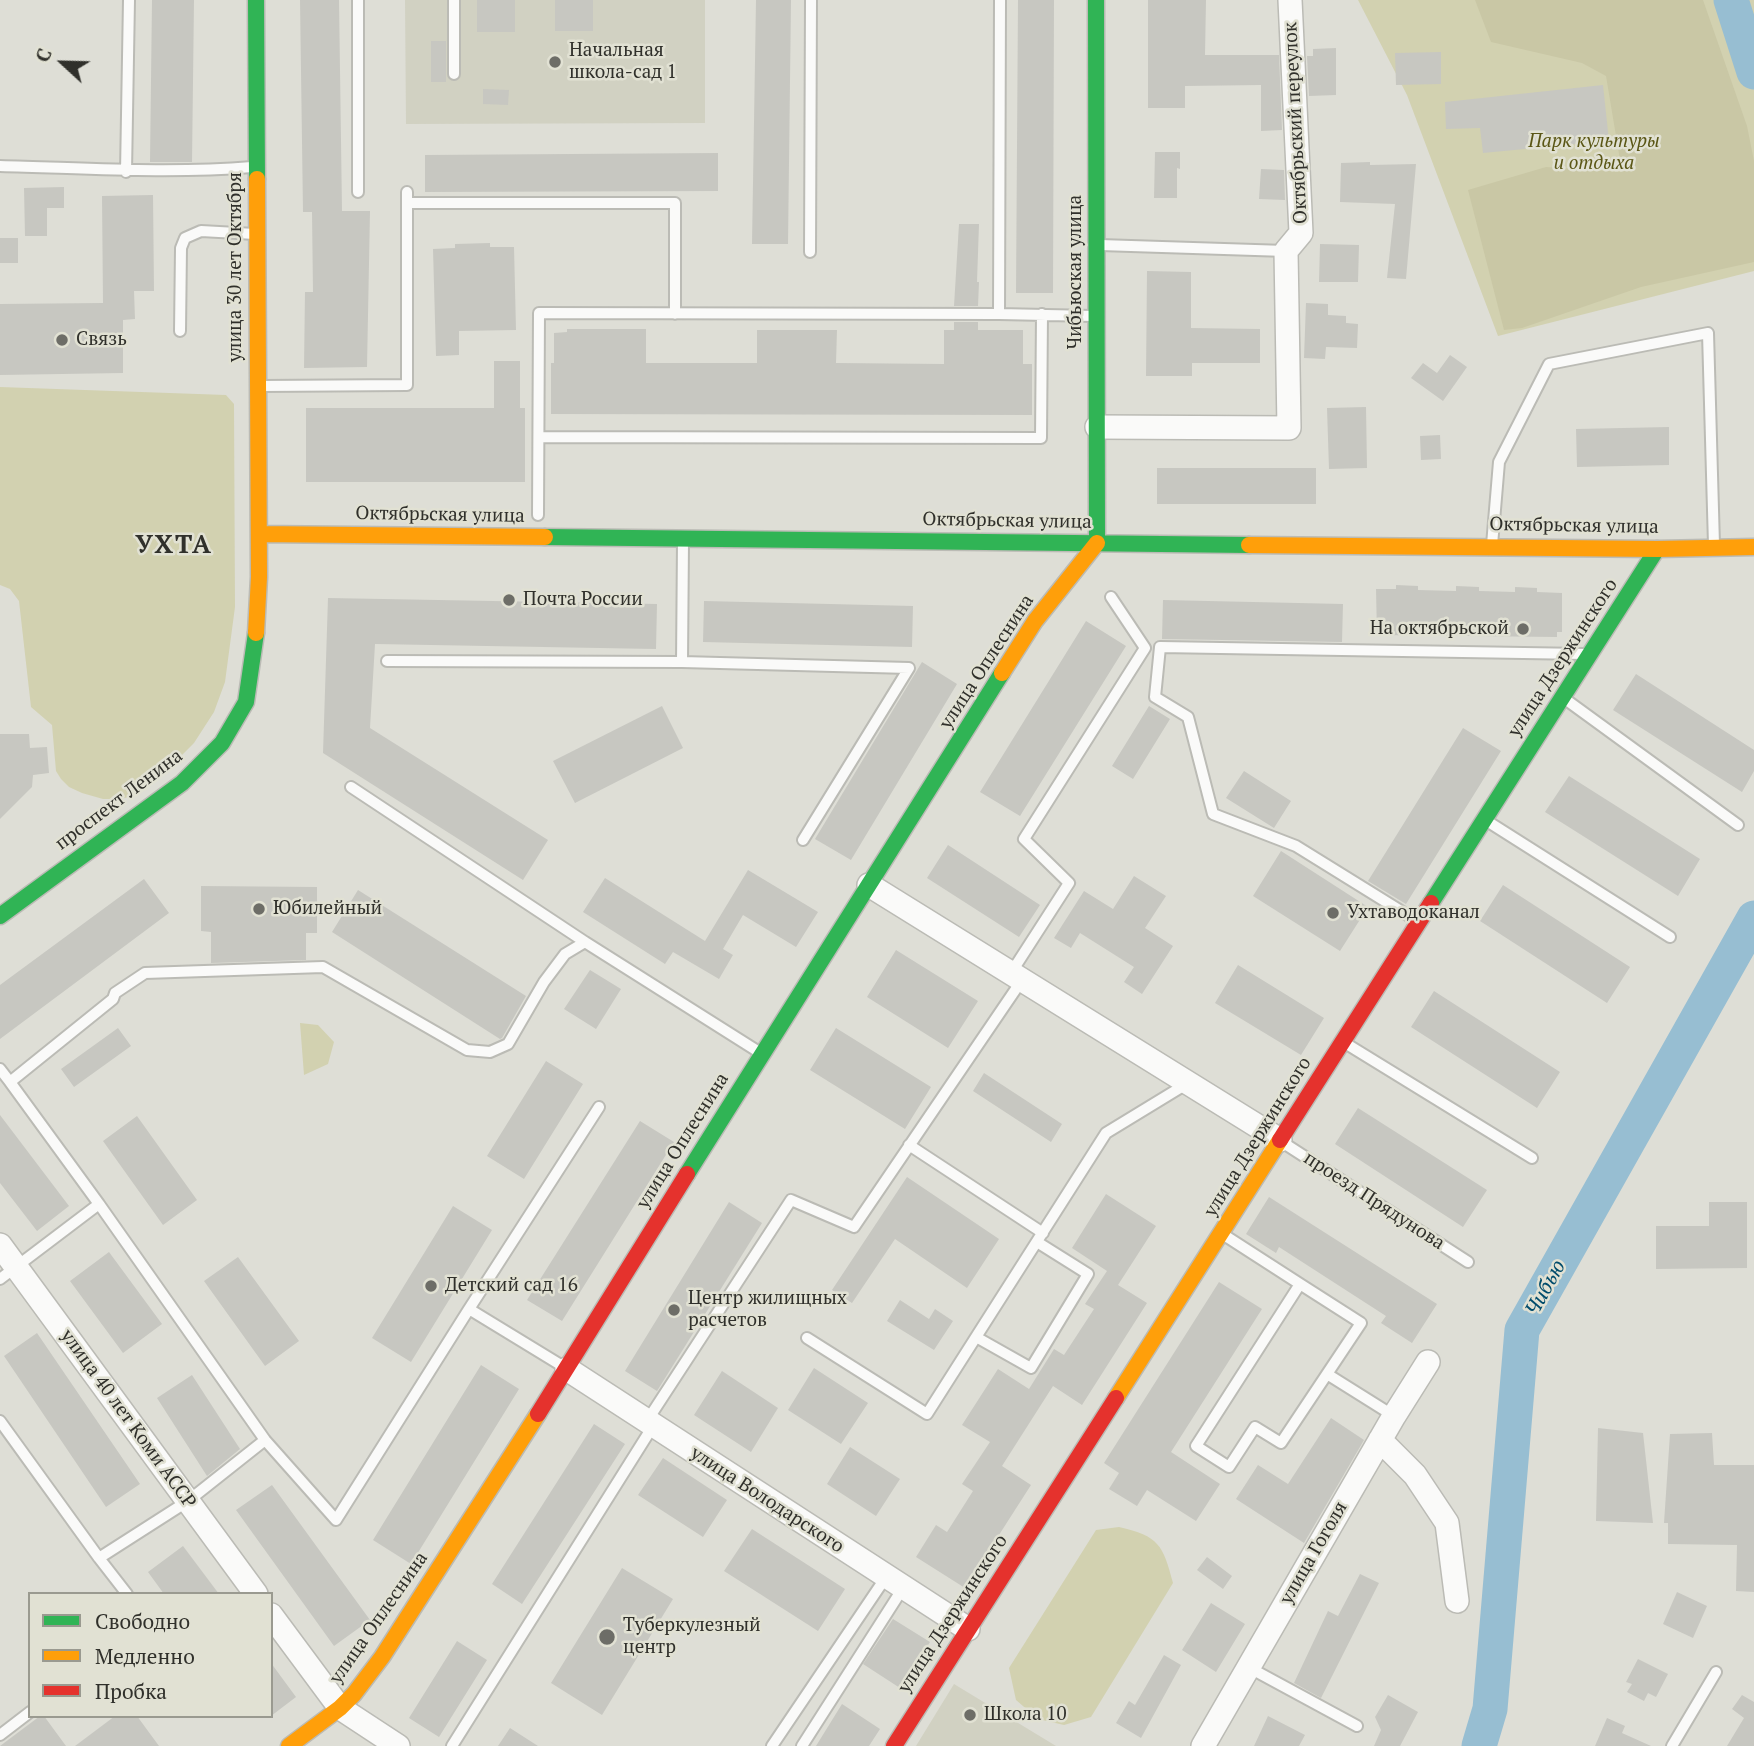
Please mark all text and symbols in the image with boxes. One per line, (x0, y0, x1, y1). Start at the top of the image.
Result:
street label: Октябрьский переулок (1279, 21, 1313, 225)
north arrow (28, 28, 98, 98)
place label: Начальная школа-сад 1 (569, 40, 677, 84)
text: С (29, 45, 57, 65)
marker: Начальная школа-сад 1 (547, 54, 563, 70)
park label: Парк культуры и отдыха (1528, 131, 1660, 175)
street label: улица 30 лет Октября (225, 172, 247, 362)
street label: Чибьюская улица (1065, 195, 1087, 349)
place label: Связь (76, 329, 127, 351)
marker: Связь (54, 332, 70, 348)
street label: Октябрьская улица (355, 502, 525, 528)
street label: Октябрьская улица (922, 508, 1092, 534)
street label: Октябрьская улица (1489, 513, 1659, 539)
district label: УХТА (136, 530, 212, 562)
street label: улица Дзержинского (1503, 575, 1623, 741)
place label: Почта России (523, 589, 643, 611)
street label: улица Оплеснина (935, 590, 1039, 734)
marker: Почта России (501, 592, 517, 608)
place label: На октябрьской (1370, 618, 1509, 640)
marker: На октябрьской (1515, 621, 1531, 637)
street label: проспект Ленина (51, 745, 187, 855)
place label: Юбилейный (273, 898, 382, 920)
marker: Юбилейный (251, 901, 267, 917)
place label: Ухтаводоканал (1347, 902, 1480, 924)
marker: Ухтаводоканал (1325, 905, 1341, 921)
street label: улица Дзержинского (1200, 1053, 1316, 1221)
street label: улица Оплеснина (632, 1069, 734, 1213)
street label: проезд Прядунова (1299, 1147, 1449, 1255)
water label: Чибью (1521, 1256, 1571, 1320)
place label: Детский сад 16 (445, 1275, 578, 1297)
marker: Детский сад 16 (423, 1278, 439, 1294)
place label: Центр жилищных расчетов (688, 1288, 847, 1332)
marker: Центр жилищных расчетов (666, 1302, 682, 1318)
street label: улица 40 лет Коми АССР (55, 1325, 201, 1513)
street label: улица Володарского (686, 1442, 848, 1558)
street label: улица Гоголя (1275, 1498, 1353, 1608)
street label: улица Дзержинского (893, 1531, 1013, 1697)
street label: улица Оплеснина (325, 1548, 433, 1688)
legend (28, 1592, 273, 1718)
text: Свободно (95, 1607, 190, 1635)
place label: Туберкулезный центр (623, 1615, 761, 1659)
marker: Туберкулезный центр (597, 1627, 617, 1647)
text: Медленно (95, 1642, 195, 1670)
text: Пробка (95, 1677, 167, 1705)
place label: Школа 10 (984, 1704, 1067, 1726)
marker: Школа 10 (962, 1707, 978, 1723)

